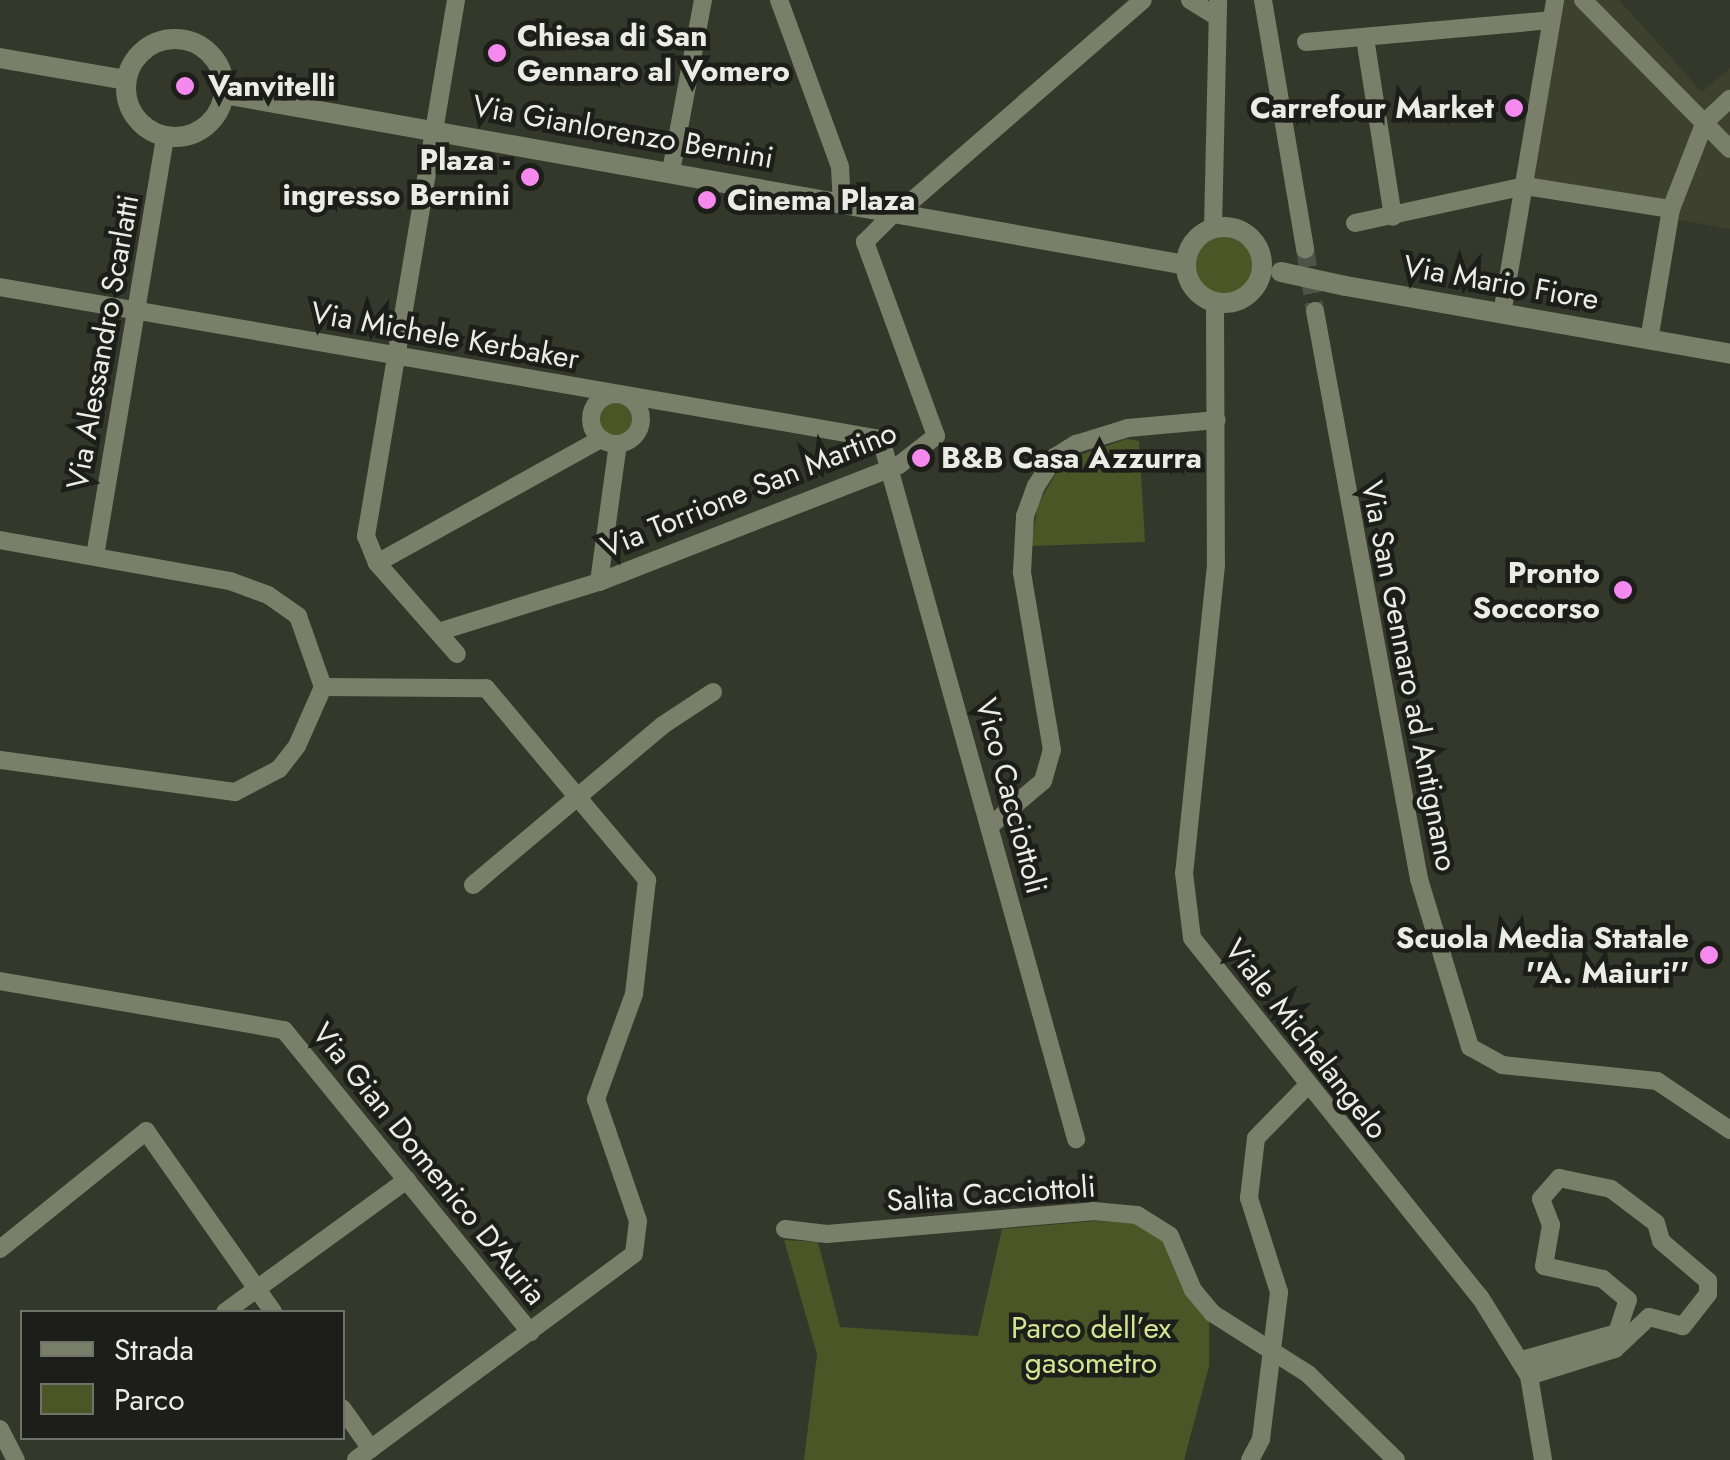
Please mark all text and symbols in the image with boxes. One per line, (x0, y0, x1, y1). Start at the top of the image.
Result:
place label: Chiesa di San Gennaro al Vomero (517, 18, 790, 88)
marker: Chiesa di San Gennaro al Vomero (486, 42, 508, 64)
place label: Vanvitelli (208, 68, 336, 104)
marker: Vanvitelli (172, 73, 198, 99)
street label: Via Gianlorenzo Bernini (470, 88, 776, 176)
place label: Carrefour Market (1250, 90, 1494, 126)
marker: Carrefour Market (1503, 97, 1525, 119)
place label: Plaza - ingresso Bernini (283, 142, 510, 212)
marker: Plaza - ingresso Bernini (519, 166, 541, 188)
place label: Cinema Plaza (727, 182, 915, 218)
marker: Cinema Plaza (696, 189, 718, 211)
street label: Via Alessandro Scarlatti (59, 192, 147, 492)
street label: Via Mario Fiore (1401, 248, 1601, 318)
street label: Via Michele Kerbaker (308, 295, 582, 377)
street label: Via Torrione San Martino (596, 414, 902, 566)
place label: B&B Casa Azzurra (941, 440, 1202, 476)
marker: B&B Casa Azzurra (910, 447, 932, 469)
street label: Via San Gennaro ad Antignano (1353, 478, 1465, 874)
place label: Pronto Soccorso (1473, 555, 1600, 626)
marker: Pronto Soccorso (1610, 577, 1636, 603)
street label: Vico Cacciottoli (968, 694, 1054, 898)
place label: Scuola Media Statale ''A. Maiuri'' (1396, 920, 1689, 990)
street label: Viale Michelangelo (1217, 932, 1395, 1146)
marker: Scuola Media Statale ''A. Maiuri'' (1698, 944, 1720, 966)
street label: Via Gian Domenico D'Auria (304, 1016, 554, 1312)
street label: Salita Cacciottoli (885, 1169, 1097, 1219)
legend (20, 1310, 345, 1440)
park label: Parco dell’ex gasometro (1011, 1310, 1171, 1380)
text: Strada (114, 1328, 194, 1371)
text: Parco (114, 1378, 185, 1421)

